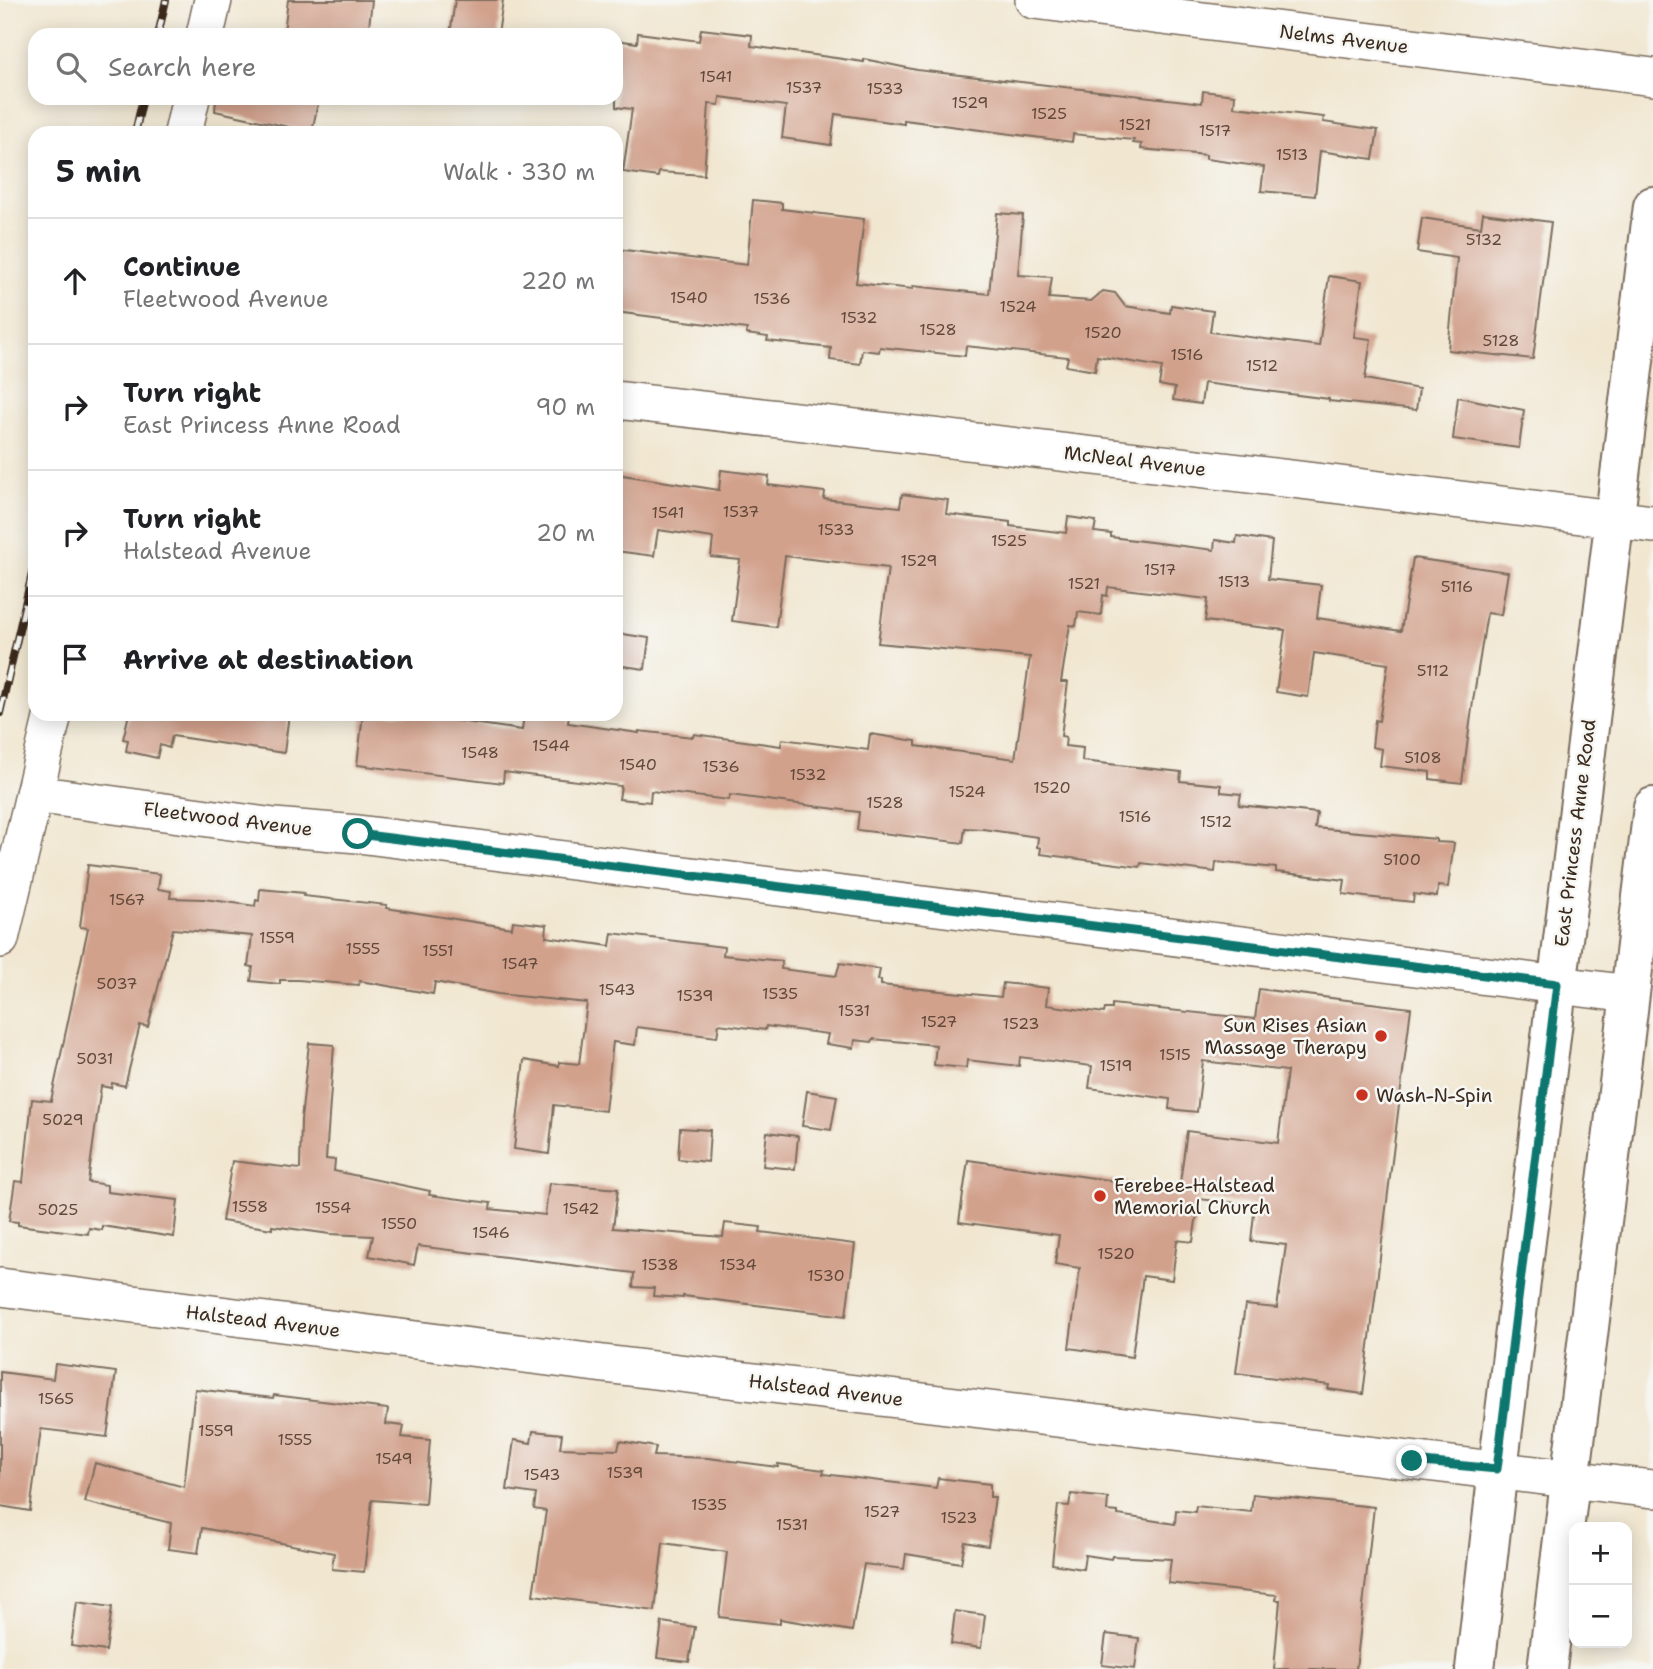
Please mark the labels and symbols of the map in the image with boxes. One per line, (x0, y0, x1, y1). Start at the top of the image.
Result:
street label: Nelms Avenue (1278, 19, 1410, 59)
house number: 1541 (700, 66, 732, 87)
house number: 1537 (786, 77, 822, 98)
house number: 1533 (867, 78, 903, 99)
house number: 1529 (952, 92, 988, 113)
house number: 1525 (1031, 103, 1067, 124)
house number: 1521 (1119, 114, 1151, 135)
house number: 1517 (1199, 120, 1231, 141)
house number: 1513 (1276, 144, 1308, 165)
house number: 5132 (1466, 229, 1502, 250)
house number: 1540 (670, 287, 708, 308)
house number: 1536 (753, 288, 791, 309)
house number: 1524 (1000, 296, 1036, 317)
house number: 1532 (841, 307, 877, 328)
house number: 1528 (919, 319, 957, 340)
house number: 1520 (1084, 322, 1122, 343)
house number: 5128 (1483, 330, 1519, 351)
house number: 1516 (1171, 344, 1203, 365)
house number: 1512 (1246, 355, 1278, 376)
street label: McNeal Avenue (1062, 440, 1208, 482)
house number: 1537 (723, 501, 759, 522)
house number: 1541 (652, 502, 684, 523)
house number: 1533 (818, 519, 854, 540)
house number: 1525 (991, 530, 1027, 551)
house number: 1529 (901, 550, 937, 571)
house number: 1517 (1144, 559, 1176, 580)
house number: 1513 (1218, 571, 1250, 592)
house number: 1521 (1068, 573, 1100, 594)
house number: 5116 (1441, 576, 1473, 597)
house number: 5112 (1417, 660, 1449, 681)
street label: East Princess Anne Road (1549, 718, 1601, 948)
house number: 1544 (532, 735, 570, 756)
house number: 1548 (461, 742, 499, 763)
house number: 5108 (1404, 747, 1442, 768)
house number: 1540 (619, 754, 657, 775)
house number: 1536 (702, 756, 740, 777)
house number: 1532 (790, 764, 826, 785)
house number: 1520 (1033, 777, 1071, 798)
house number: 1524 (949, 781, 985, 802)
house number: 1528 (866, 792, 904, 813)
street label: Fleetwood Avenue (142, 796, 314, 842)
house number: 1516 (1119, 806, 1151, 827)
house number: 1512 (1200, 811, 1232, 832)
route start (342, 818, 373, 849)
house number: 5100 (1383, 849, 1421, 870)
house number: 1567 (109, 889, 145, 910)
house number: 1559 (259, 927, 295, 948)
house number: 1555 (346, 938, 380, 959)
house number: 1551 (422, 940, 454, 961)
house number: 1547 (501, 953, 539, 974)
house number: 5037 (96, 973, 138, 994)
house number: 1543 (598, 979, 636, 1000)
house number: 1535 (762, 983, 798, 1004)
house number: 1539 (677, 985, 714, 1006)
house number: 1531 (838, 1000, 870, 1021)
house number: 1527 (921, 1011, 957, 1032)
house number: 1523 (1003, 1013, 1039, 1034)
place label: Sun Rises Asian Massage Therapy (1204, 1013, 1367, 1060)
marker: Sun Rises Asian Massage Therapy (1373, 1028, 1389, 1044)
house number: 1515 (1159, 1044, 1191, 1065)
house number: 5031 (76, 1048, 114, 1069)
house number: 1519 (1100, 1055, 1132, 1076)
place label: Wash-N-Spin (1376, 1083, 1492, 1108)
marker: Wash-N-Spin (1354, 1087, 1370, 1103)
house number: 5029 (42, 1109, 84, 1130)
place label: Ferebee-Halstead Memorial Church (1114, 1173, 1275, 1220)
marker: Ferebee-Halstead Memorial Church (1092, 1188, 1108, 1204)
house number: 1558 (232, 1196, 268, 1217)
house number: 1554 (315, 1197, 351, 1218)
house number: 1542 (562, 1198, 600, 1219)
house number: 5025 (38, 1199, 78, 1220)
house number: 1550 (381, 1213, 417, 1234)
house number: 1546 (472, 1222, 510, 1243)
house number: 1520 (1097, 1243, 1135, 1264)
house number: 1538 (641, 1254, 679, 1275)
house number: 1534 (719, 1254, 757, 1275)
house number: 1530 (807, 1265, 845, 1286)
street label: Halstead Avenue (184, 1299, 342, 1343)
street label: Halstead Avenue (747, 1368, 905, 1412)
house number: 1565 (38, 1388, 74, 1409)
house number: 1559 (198, 1420, 234, 1441)
house number: 1555 (278, 1429, 312, 1450)
route end (1396, 1445, 1427, 1476)
house number: 1549 (375, 1448, 413, 1469)
house number: 1539 (607, 1462, 644, 1483)
house number: 1543 (523, 1464, 561, 1485)
house number: 1535 (691, 1494, 727, 1515)
house number: 1527 (864, 1501, 900, 1522)
house number: 1523 (941, 1507, 977, 1528)
house number: 1531 (776, 1514, 808, 1535)

